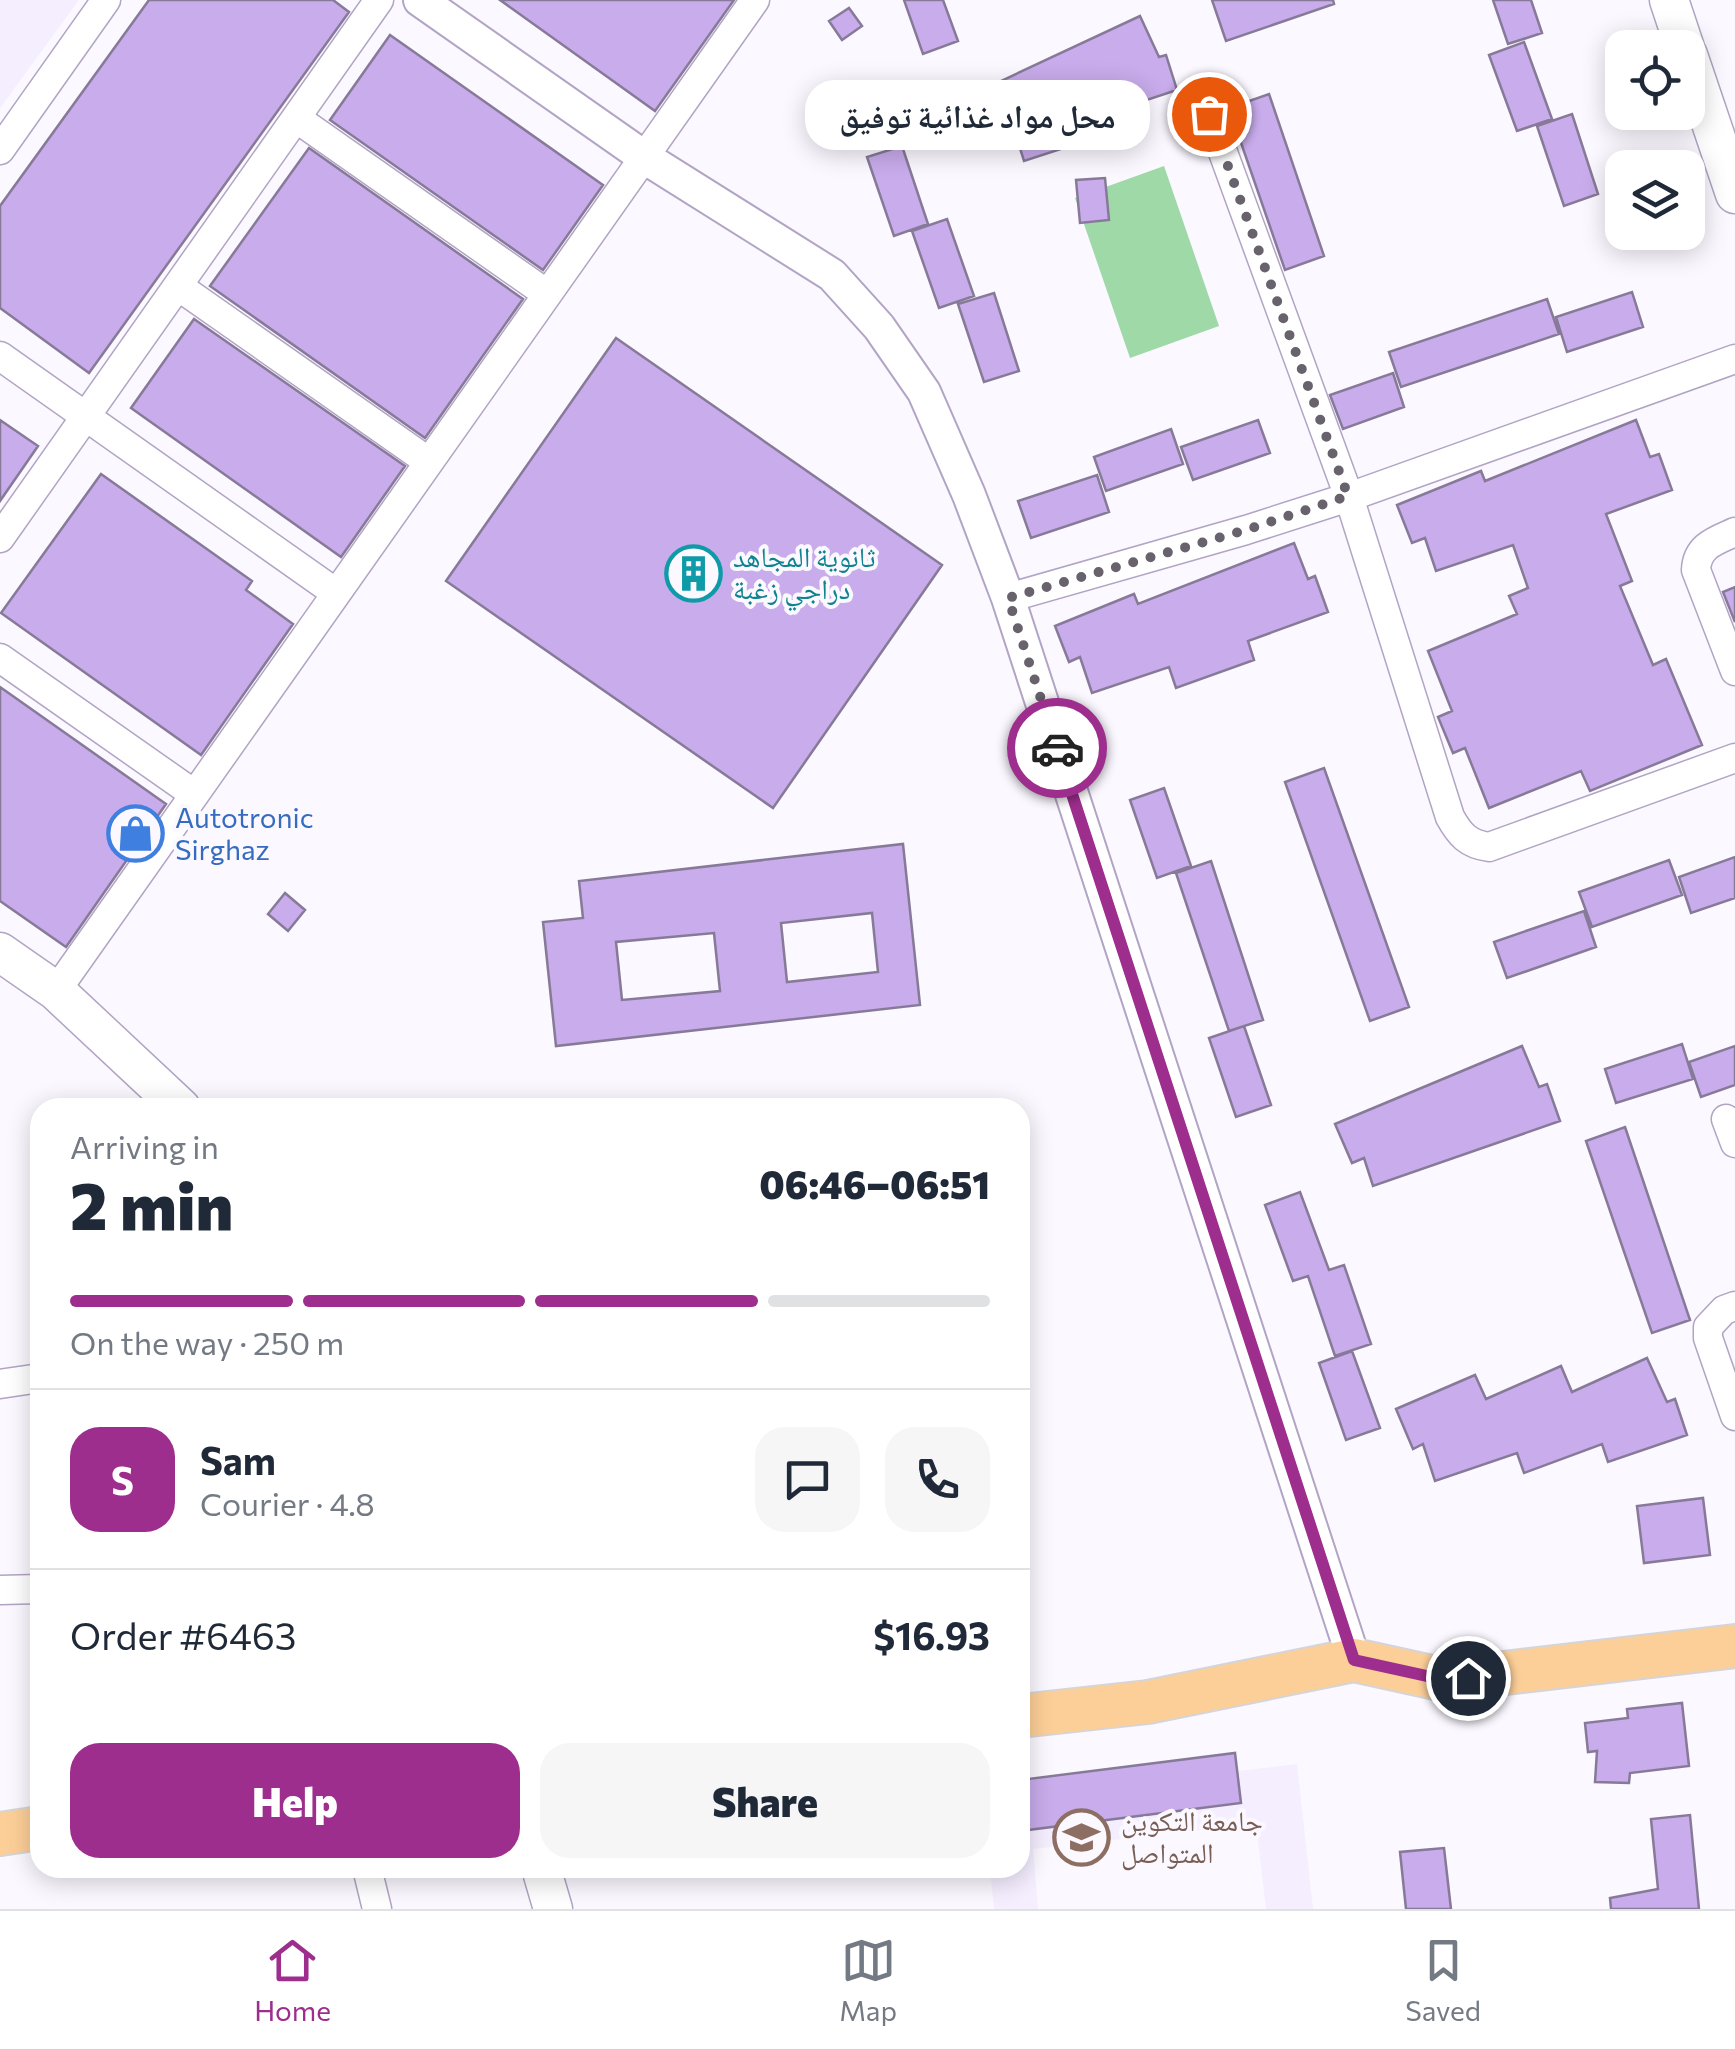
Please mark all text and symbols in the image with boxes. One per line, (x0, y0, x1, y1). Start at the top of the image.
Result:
map controls (1605, 30, 1705, 250)
button: locate (1605, 30, 1705, 130)
pin (1167, 72, 1252, 157)
callout: محل مواد غذائية توفيق (804, 79, 1149, 149)
icon: bag (1182, 87, 1237, 142)
text: محل مواد غذائية توفيق (839, 95, 1116, 135)
button: layers (1605, 150, 1705, 250)
place label: ثانوية المجاهد دراجي زغبة (733, 539, 876, 612)
building icon: ثانوية المجاهد دراجي زغبة (664, 543, 724, 603)
courier (1007, 698, 1107, 798)
icon: car (1030, 721, 1085, 776)
place label: Autotronic Sirghaz (175, 800, 313, 866)
shop icon: Autotronic Sirghaz (106, 804, 166, 864)
text: Arriving in (70, 1126, 219, 1166)
text: 06:46–06:51 (759, 1160, 990, 1207)
text: 2 min (70, 1164, 233, 1243)
text: On the way · 250 m (70, 1322, 344, 1362)
button: chat (755, 1427, 860, 1532)
button: phone (885, 1427, 990, 1532)
text: Sam (200, 1436, 276, 1483)
text: S (111, 1456, 134, 1503)
text: Courier · 4.8 (200, 1483, 375, 1523)
text: Order #6463 (70, 1611, 296, 1658)
text: $16.93 (873, 1611, 990, 1658)
pin (1426, 1636, 1511, 1721)
icon: home (1441, 1651, 1496, 1706)
button: Help (70, 1743, 520, 1858)
button: Share (540, 1743, 990, 1858)
place label: جامعة التكوين المتواصل (1121, 1803, 1263, 1871)
school or university icon: جامعة التكوين المتواصل (1052, 1807, 1112, 1867)
tab: Home (254, 1933, 331, 2027)
tab: Map (839, 1933, 897, 2027)
tab: Saved (1405, 1933, 1481, 2027)

